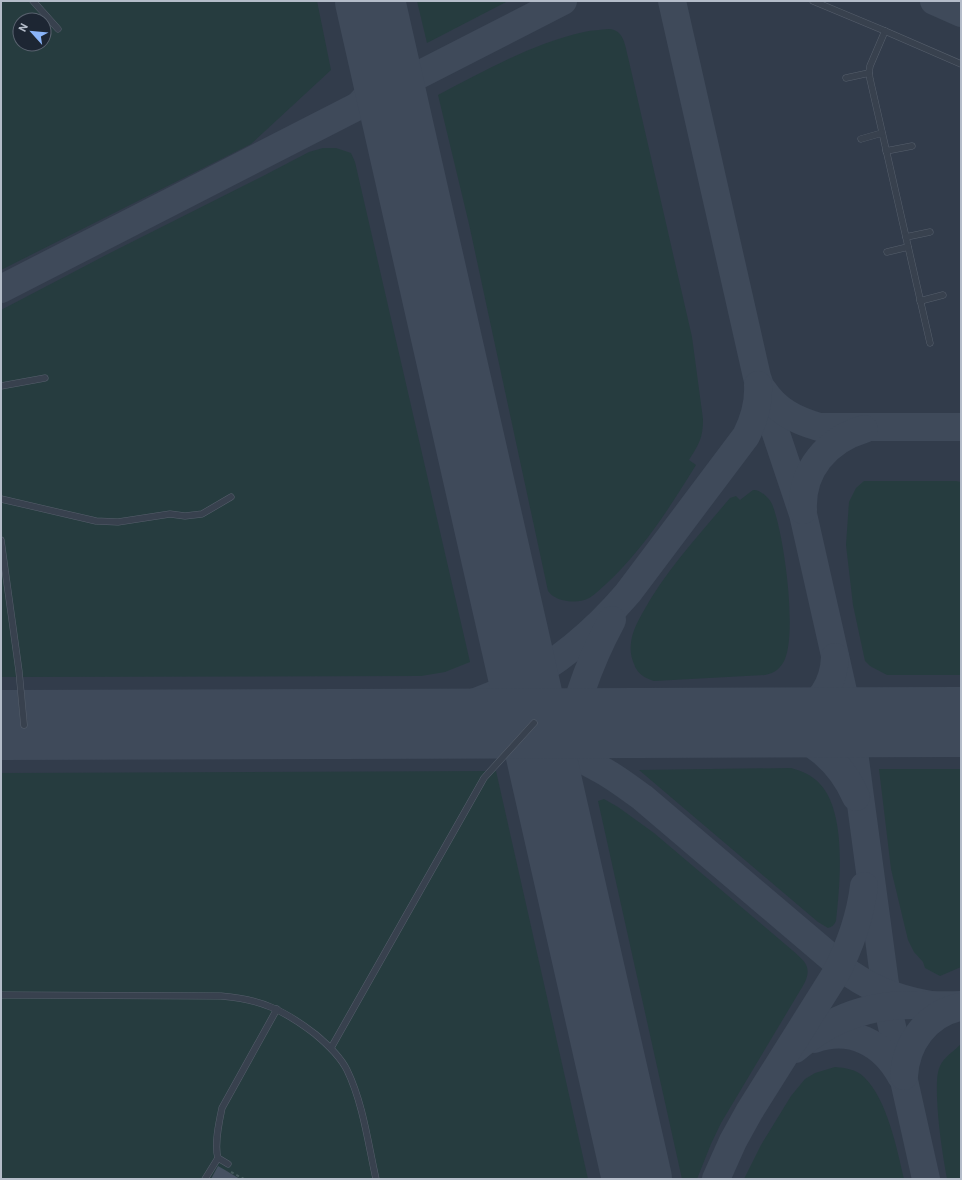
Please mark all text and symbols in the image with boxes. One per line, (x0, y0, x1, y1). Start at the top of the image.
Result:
north arrow (12, 12, 52, 52)
text: N (15, 21, 31, 34)

